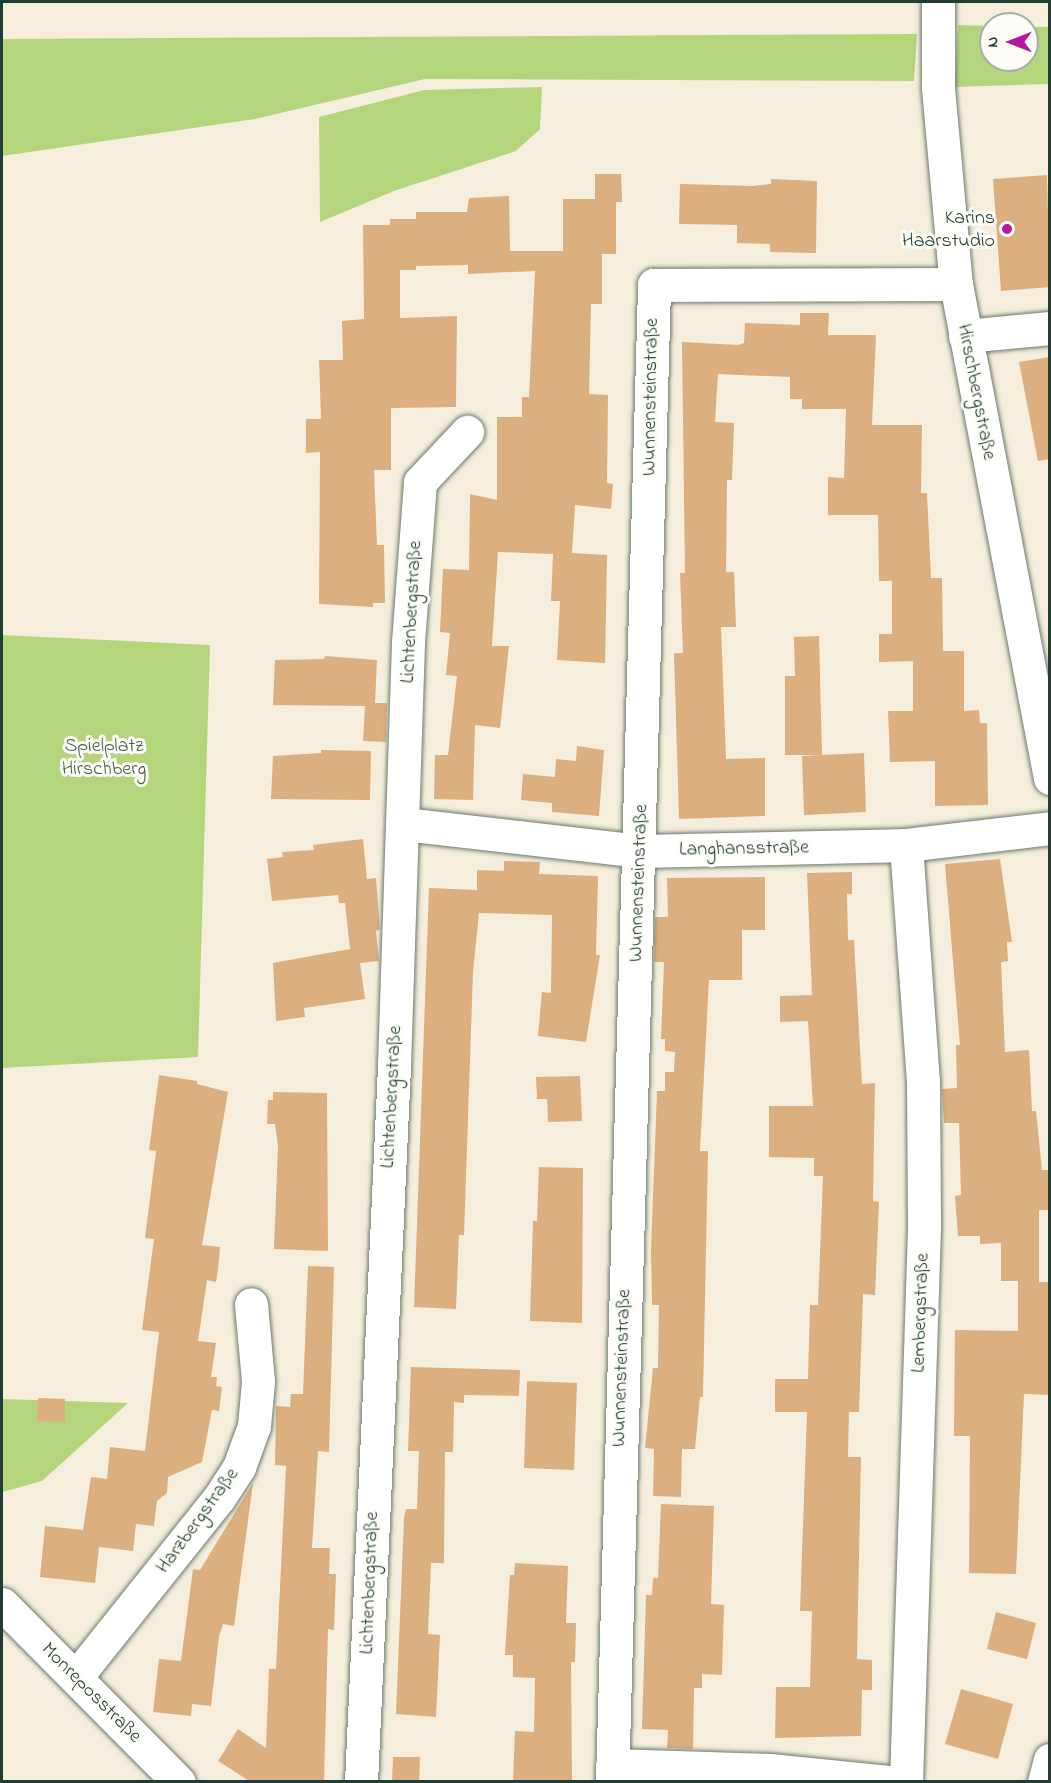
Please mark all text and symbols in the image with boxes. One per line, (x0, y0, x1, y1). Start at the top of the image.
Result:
north arrow (979, 12, 1039, 72)
text: N (981, 37, 1005, 47)
place label: Karins Haarstudio (902, 206, 995, 253)
marker: Karins Haarstudio (1000, 222, 1014, 236)
street label: Wunnensteinstraße (638, 318, 664, 476)
street label: Hirschbergstraße (951, 322, 1001, 462)
street label: Lichtenbergstraße (396, 540, 428, 684)
park label: Spielplatz Hirschberg (62, 735, 146, 782)
street label: Wunnensteinstraße (624, 804, 654, 962)
street label: Langhansstraße (679, 836, 809, 862)
street label: Lichtenbergstraße (376, 1025, 408, 1169)
street label: Lembergstraße (907, 1253, 935, 1373)
street label: Wunnensteinstraße (607, 1289, 637, 1447)
street label: Harzbergstraße (152, 1463, 244, 1579)
street label: Lichtenbergstraße (356, 1511, 384, 1655)
street label: Monreposstraße (36, 1638, 146, 1748)

